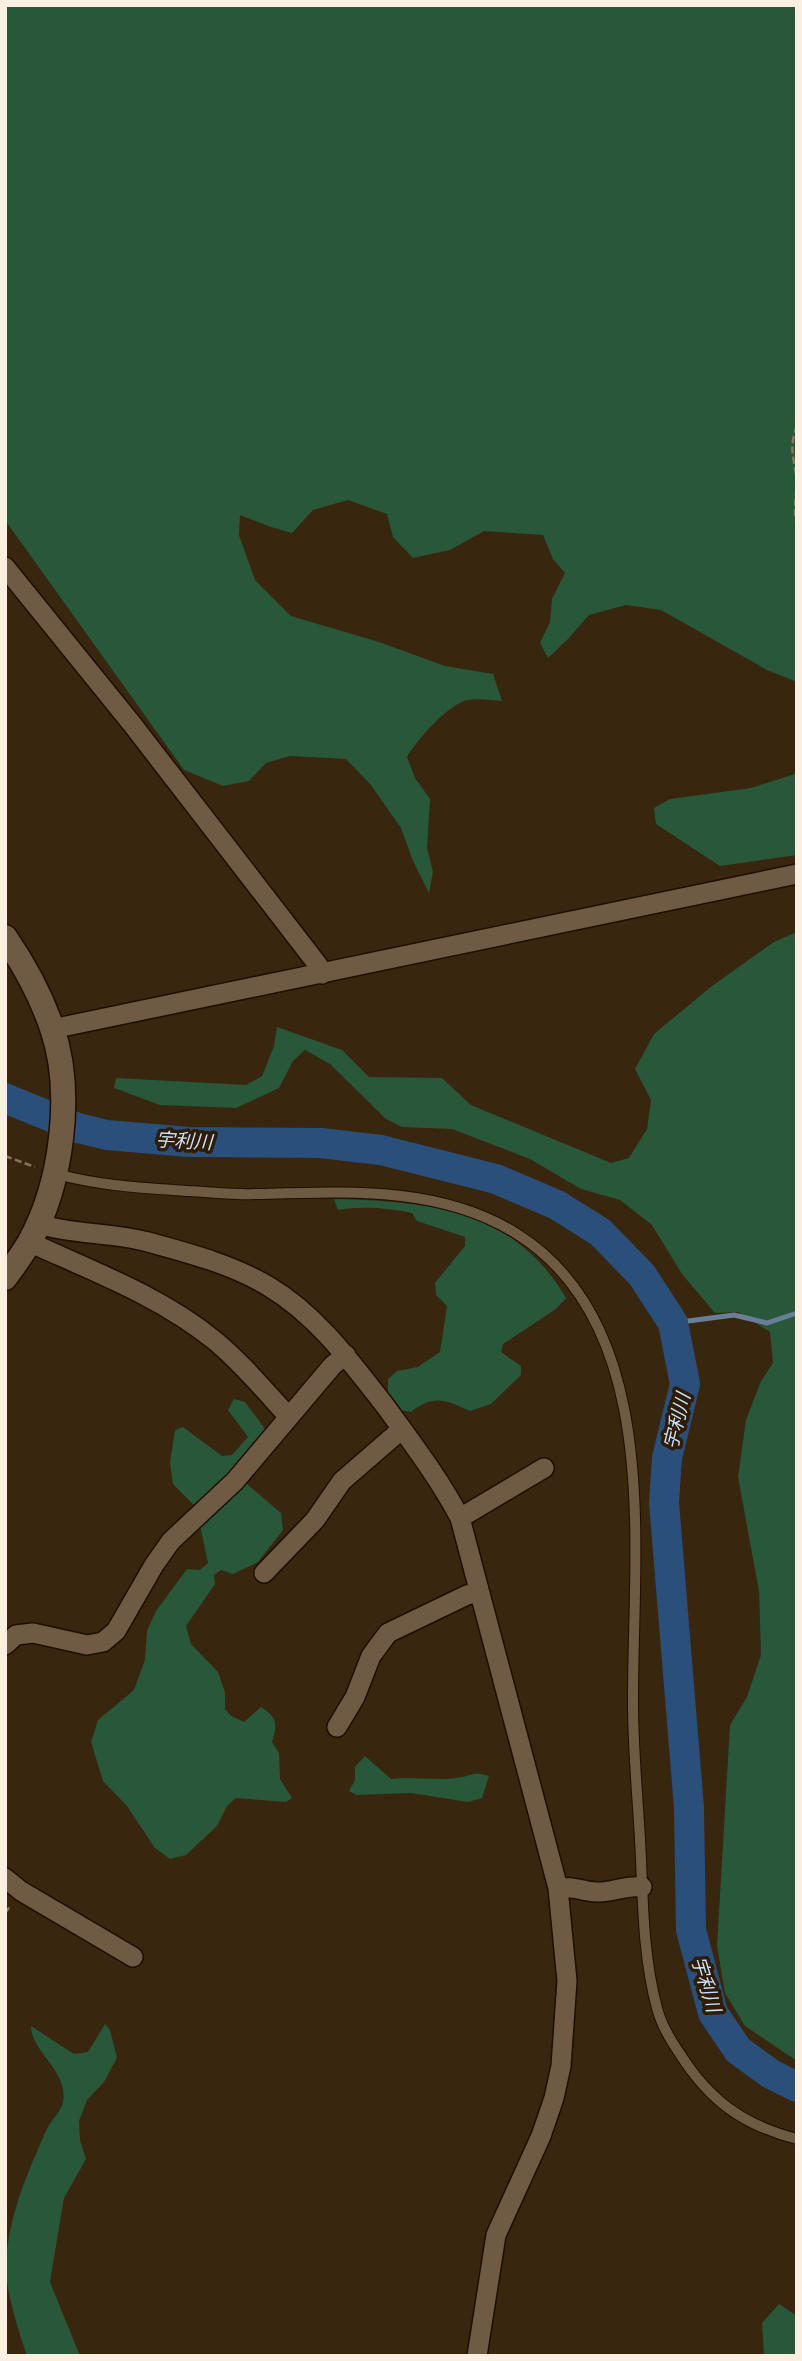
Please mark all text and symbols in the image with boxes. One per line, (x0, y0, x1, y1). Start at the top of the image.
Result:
water label: 宇利川 (155, 1127, 215, 1153)
water label: 宇利川 (658, 1389, 695, 1451)
water label: 宇利川 (688, 1953, 727, 2017)

